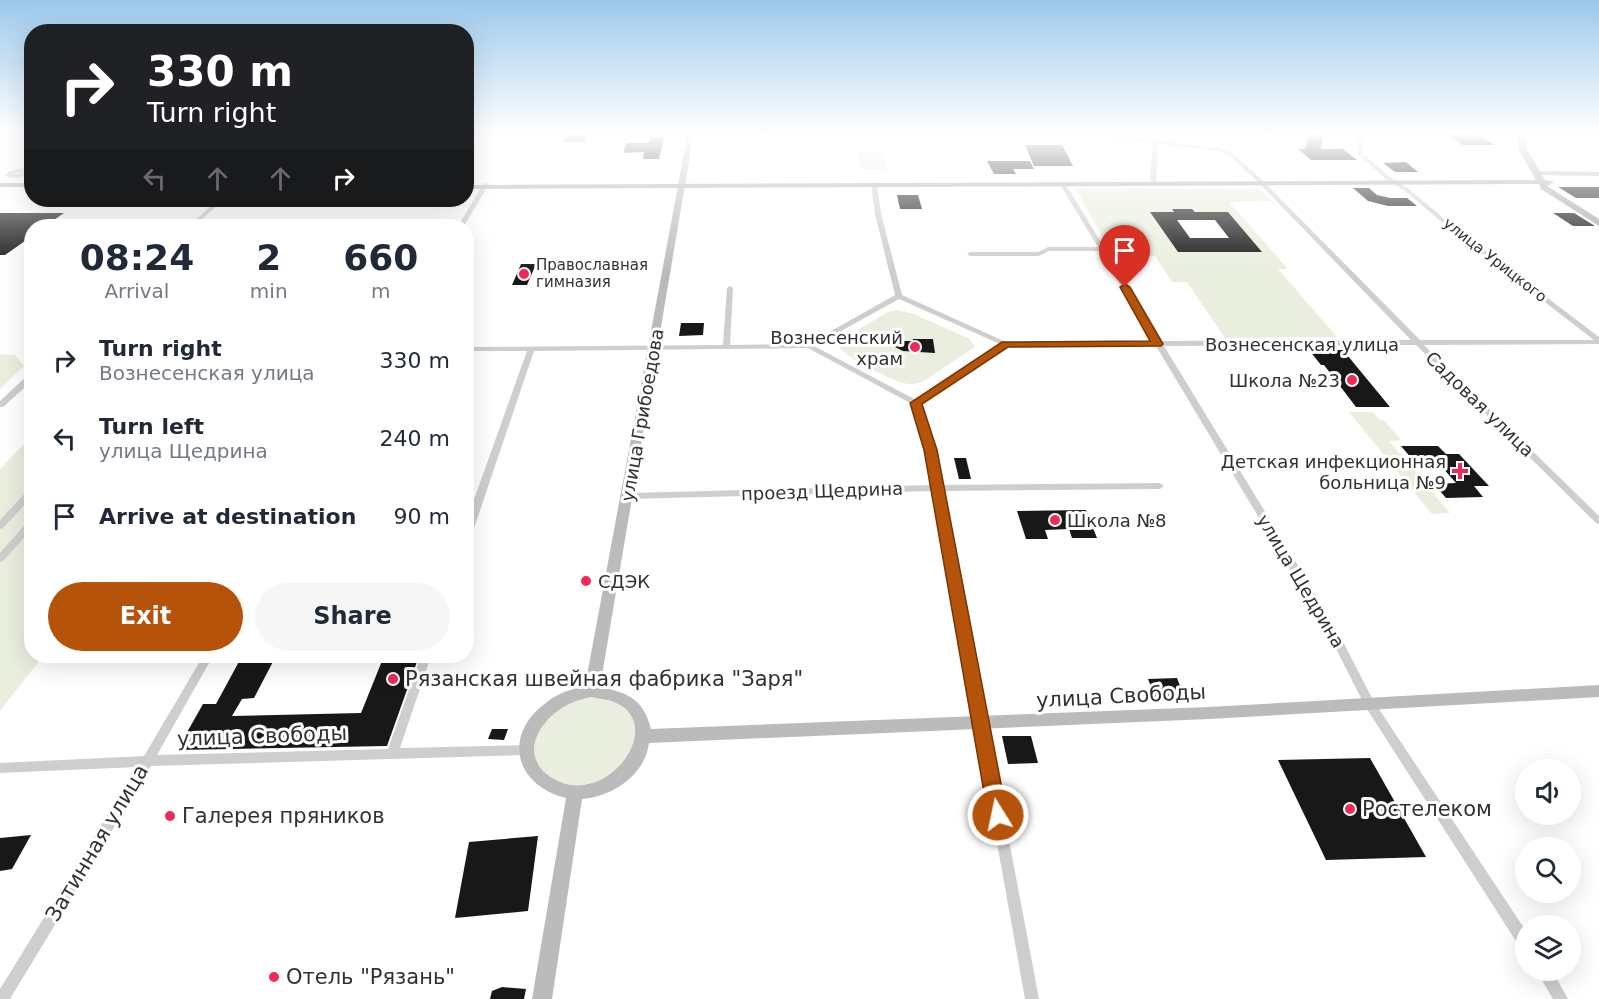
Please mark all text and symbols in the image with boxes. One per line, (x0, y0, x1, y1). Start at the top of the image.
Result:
text: 330 m (147, 47, 293, 96)
icon: right (48, 48, 126, 126)
text: Turn right (147, 97, 276, 128)
icon: left (138, 162, 171, 195)
icon: ahead (201, 162, 234, 195)
icon: ahead (264, 162, 297, 195)
icon: right (327, 162, 360, 195)
street label: улица Урицкого (1440, 214, 1550, 306)
pin (1099, 225, 1150, 287)
icon: arrive (1108, 234, 1141, 267)
text: 08:24 (80, 237, 194, 278)
text: 2 (256, 237, 281, 278)
text: 660 (343, 237, 418, 278)
place label: Православная гимназия (536, 256, 648, 291)
marker: Православная гимназия (517, 267, 531, 281)
text: Arrival (104, 279, 169, 303)
text: min (250, 279, 288, 303)
text: m (371, 279, 391, 303)
street label: улица Грибоедова (616, 327, 668, 503)
place label: Вознесенский храм (770, 327, 903, 369)
street label: Вознесенская улица (1205, 334, 1399, 355)
text: Turn right (99, 336, 222, 361)
marker: Вознесенский храм (908, 340, 922, 354)
icon: right (48, 344, 81, 377)
street label: Садовая улица (1421, 347, 1539, 461)
text: 330 m (380, 348, 450, 373)
text: Вознесенская улица (99, 361, 315, 385)
place label: Школа №23 (1229, 370, 1340, 391)
marker: Школа №23 (1345, 373, 1359, 387)
text: Turn left (99, 414, 204, 439)
icon: left (48, 422, 81, 455)
text: 240 m (380, 426, 450, 451)
text: улица Щедрина (99, 439, 268, 463)
place label: Детская инфекционная больница №9 (1221, 451, 1446, 493)
marker: Детская инфекционная больница №9 (1451, 462, 1469, 480)
street label: проезд Щедрина (741, 478, 903, 504)
icon: arrive (48, 500, 81, 533)
text: Arrive at destination (99, 504, 356, 529)
text: 90 m (394, 504, 450, 529)
place label: Школа №8 (1067, 510, 1167, 531)
street label: улица Щедрина (1253, 510, 1349, 652)
marker: Школа №8 (1048, 513, 1062, 527)
place label: СДЭК (598, 571, 650, 592)
marker: СДЭК (579, 574, 593, 588)
button: Exit (48, 582, 243, 651)
button: Share (255, 582, 450, 651)
place label: Рязанская швейная фабрика "Заря" (405, 667, 803, 691)
marker: Рязанская швейная фабрика "Заря" (386, 672, 400, 686)
street label: улица Свободы (1035, 680, 1207, 712)
street label: улица Свободы (177, 721, 347, 751)
map controls (1515, 759, 1581, 981)
button: sound (1515, 759, 1581, 825)
street label: Затинная улица (41, 760, 153, 926)
position arrow (966, 783, 1030, 847)
place label: Ростелеком (1362, 797, 1492, 821)
marker: Ростелеком (1343, 802, 1357, 816)
place label: Галерея пряников (182, 804, 385, 828)
marker: Галерея пряников (163, 809, 177, 823)
button: search (1515, 837, 1581, 903)
button: layers (1515, 915, 1581, 981)
place label: Отель "Рязань" (286, 965, 455, 989)
marker: Отель "Рязань" (267, 970, 281, 984)

